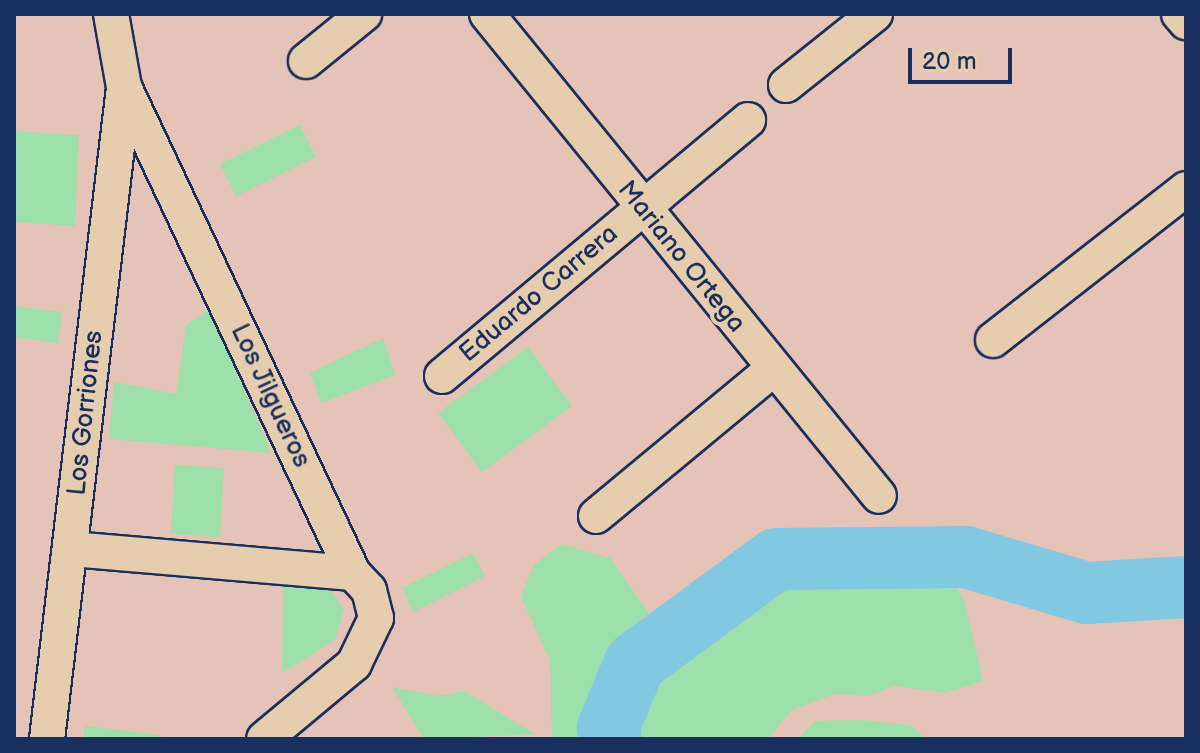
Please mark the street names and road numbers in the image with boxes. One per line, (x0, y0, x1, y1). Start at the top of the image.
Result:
street label: Mariano Ortega (610, 175, 752, 339)
street label: Eduardo Carrera (453, 219, 625, 369)
street label: Los Jilgueros (223, 319, 317, 473)
street label: Los Gorriones (62, 329, 110, 497)

